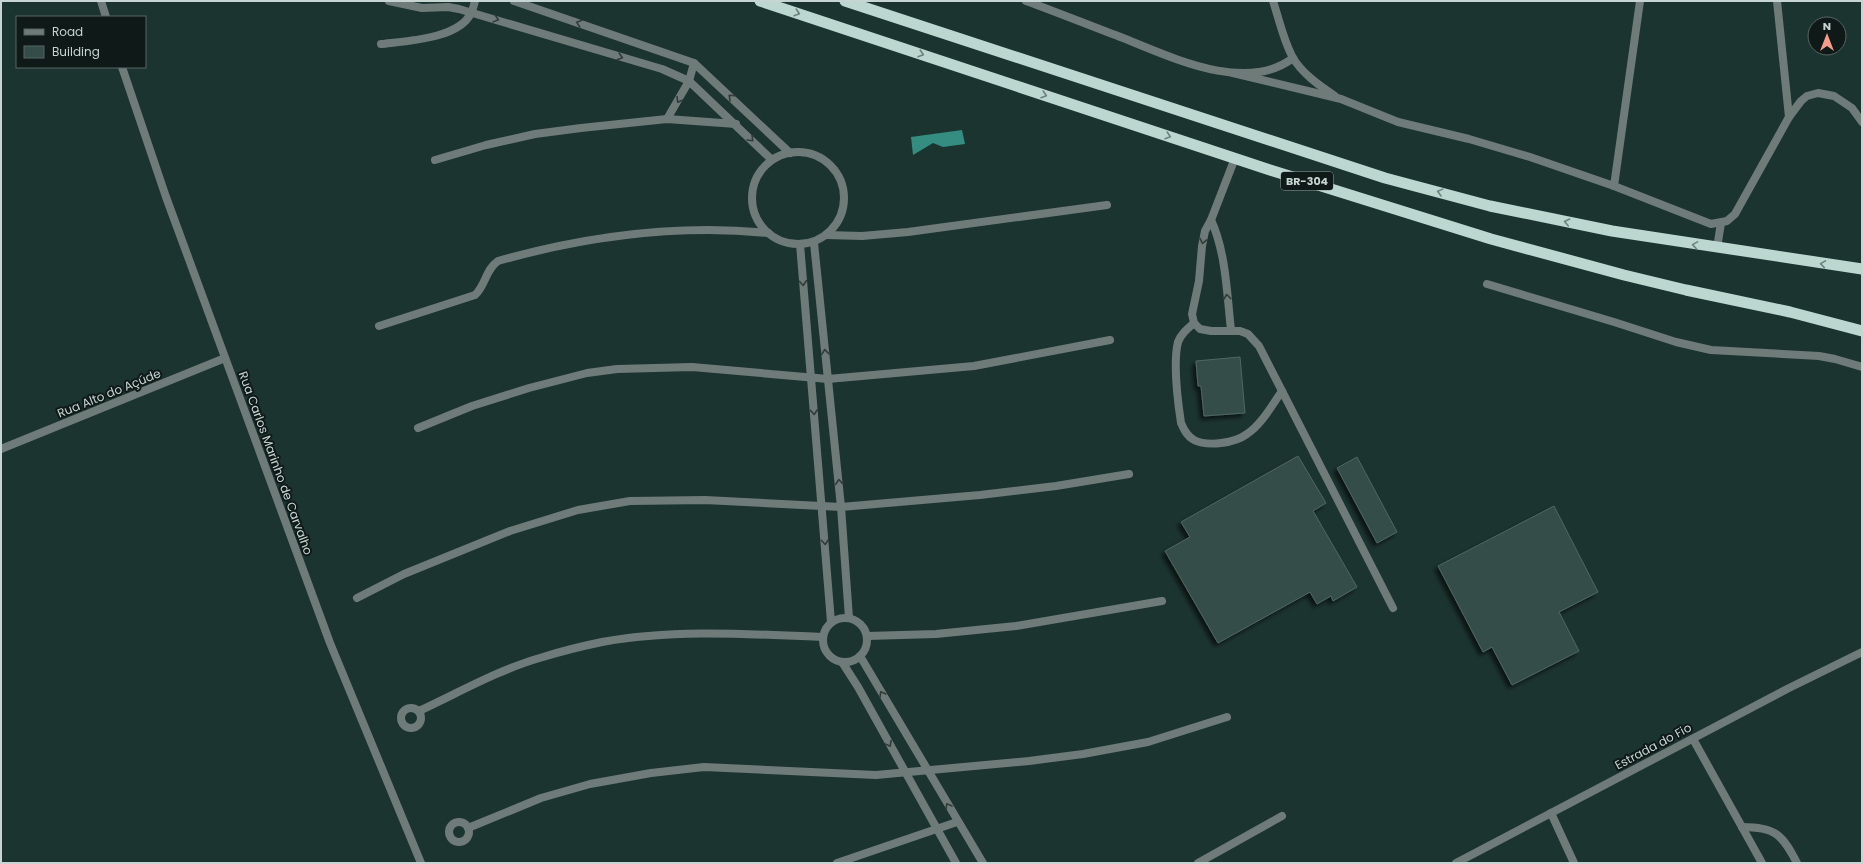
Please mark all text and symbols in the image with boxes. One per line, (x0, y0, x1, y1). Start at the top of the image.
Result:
one-way arrow (794, 8, 801, 17)
one-way arrow (492, 14, 499, 23)
legend (16, 16, 146, 68)
north arrow (1807, 16, 1847, 56)
text: N (1823, 18, 1831, 34)
one-way arrow (576, 20, 583, 28)
text: Road (52, 23, 83, 40)
text: Building (52, 43, 100, 60)
one-way arrow (917, 49, 924, 58)
one-way arrow (617, 52, 624, 61)
one-way arrow (1041, 90, 1048, 99)
one-way arrow (728, 95, 736, 102)
one-way arrow (676, 96, 683, 103)
one-way arrow (1164, 131, 1171, 140)
one-way arrow (746, 134, 754, 142)
road number: BR-304 (1281, 172, 1333, 190)
one-way arrow (1437, 189, 1444, 197)
one-way arrow (1564, 218, 1570, 226)
one-way arrow (1200, 238, 1208, 244)
one-way arrow (1692, 241, 1698, 249)
one-way arrow (1820, 260, 1827, 269)
one-way arrow (798, 280, 807, 286)
one-way arrow (1223, 293, 1232, 300)
one-way arrow (820, 349, 829, 355)
street label: Rua Alto do Açúde (55, 364, 163, 422)
street label: Rua Carlos Marinho de Carvalho (235, 369, 317, 557)
one-way arrow (810, 409, 819, 415)
one-way arrow (834, 479, 843, 485)
one-way arrow (820, 539, 829, 545)
one-way arrow (880, 691, 887, 698)
street label: Estrada do Fio (1612, 719, 1695, 773)
one-way arrow (884, 740, 892, 748)
one-way arrow (945, 803, 952, 810)

